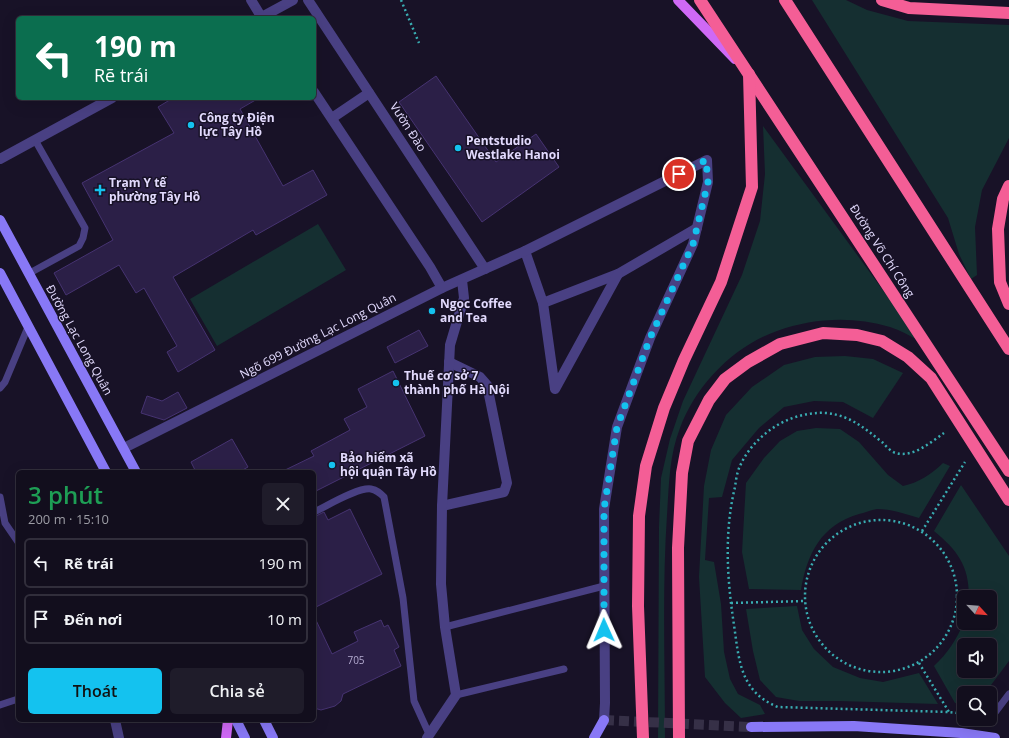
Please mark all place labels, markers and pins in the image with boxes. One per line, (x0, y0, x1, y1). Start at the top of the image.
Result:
place label: Công ty Điện lực Tây Hồ (199, 109, 275, 140)
marker: Công ty Điện lực Tây Hồ (186, 120, 196, 130)
place label: Pentstudio Westlake Hanoi (466, 132, 560, 163)
marker: Pentstudio Westlake Hanoi (453, 143, 463, 153)
pin (662, 157, 696, 191)
place label: Trạm Y tế phường Tây Hồ (109, 174, 200, 205)
marker: Trạm Y tế phường Tây Hồ (94, 184, 106, 196)
place label: Ngọc Coffee and Tea (440, 295, 512, 326)
marker: Ngọc Coffee and Tea (427, 306, 437, 316)
place label: Thuế cơ sở 7 thành phố Hà Nội (404, 367, 510, 398)
marker: Thuế cơ sở 7 thành phố Hà Nội (391, 378, 401, 388)
place label: Bảo hiểm xã hội quận Tây Hồ (340, 449, 437, 480)
marker: Bảo hiểm xã hội quận Tây Hồ (327, 460, 337, 470)

